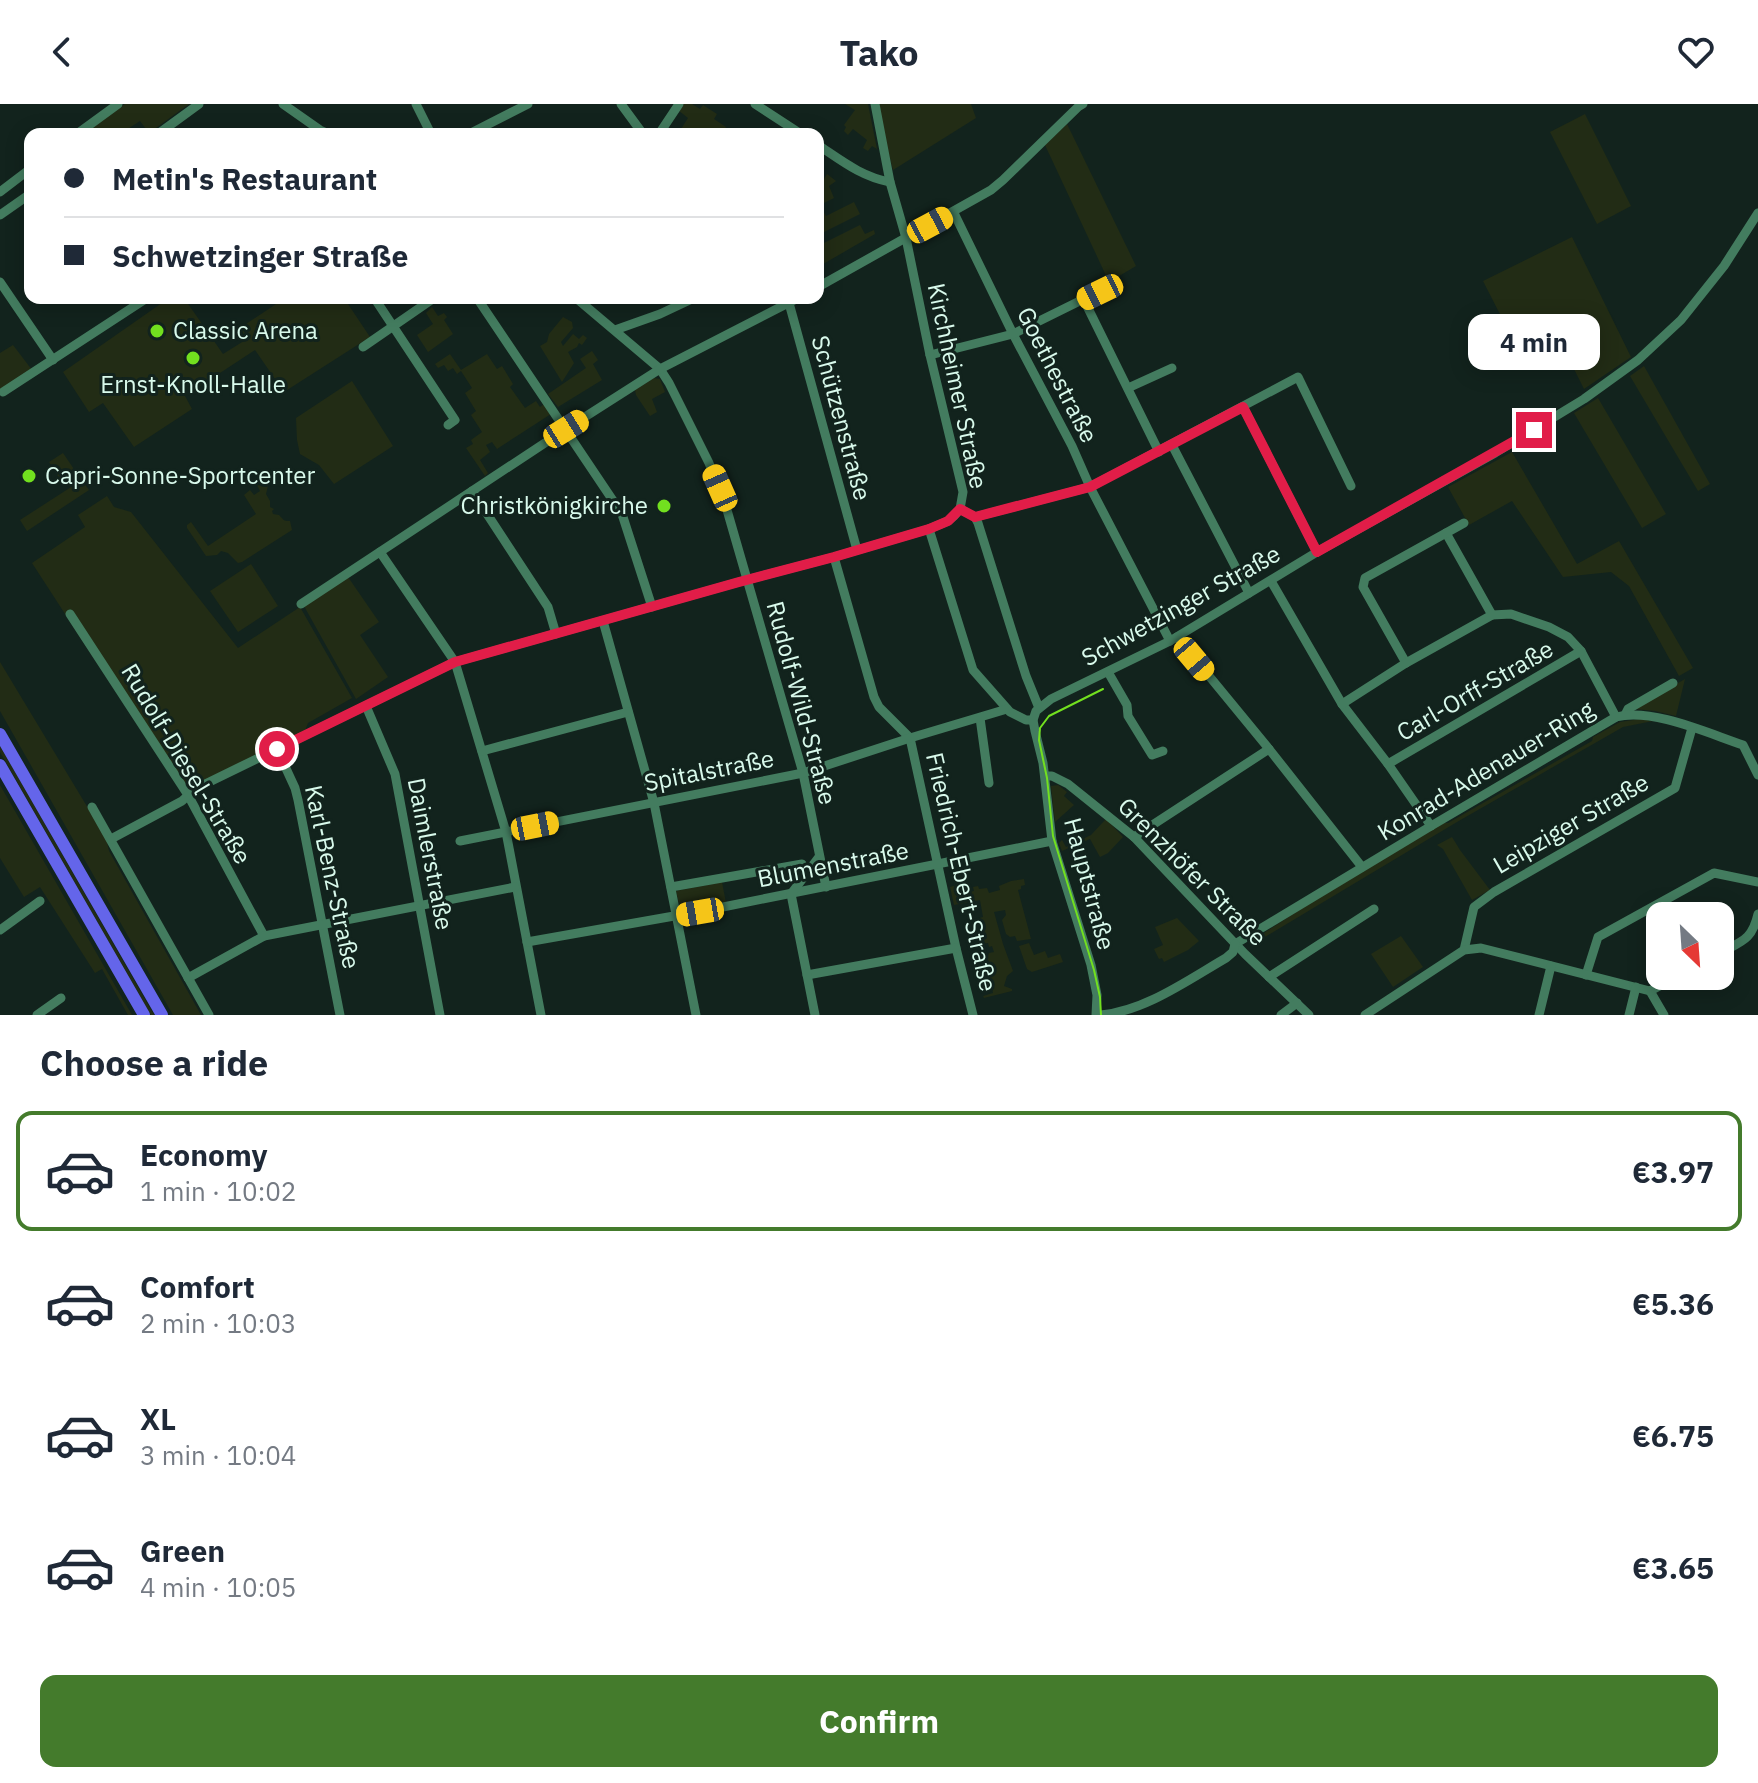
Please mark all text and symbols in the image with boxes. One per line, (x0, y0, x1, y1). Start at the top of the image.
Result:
text: Tako (839, 29, 919, 76)
icon: back (40, 30, 84, 74)
icon: heart (1674, 30, 1718, 74)
text: Metin's Restaurant (112, 159, 377, 198)
car (903, 203, 957, 247)
text: Schwetzinger Straße (112, 236, 408, 275)
car (1073, 271, 1127, 313)
street label: Kirchheimer Straße (921, 280, 995, 492)
street label: Goethestraße (1010, 301, 1106, 448)
place label: Classic Arena (173, 314, 318, 346)
callout: 4 min (1468, 314, 1600, 370)
marker: Classic Arena (148, 322, 166, 340)
text: 4 min (1500, 325, 1568, 359)
street label: Schützenstraße (805, 332, 879, 504)
marker: Ernst-Knoll-Halle (184, 349, 202, 367)
place label: Ernst-Knoll-Halle (100, 368, 286, 400)
car (539, 406, 593, 452)
route end (1516, 412, 1552, 448)
place label: Capri-Sonne-Sportcenter (45, 459, 315, 491)
car (699, 461, 741, 515)
marker: Capri-Sonne-Sportcenter (20, 467, 38, 485)
place label: Christkönigkirche (461, 489, 648, 521)
marker: Christkönigkirche (655, 497, 673, 515)
street label: Schwetzinger Straße (1075, 537, 1286, 673)
street label: Rudolf-Wild-Straße (759, 597, 845, 808)
street label: Carl-Orff-Straße (1390, 632, 1559, 748)
car (1169, 633, 1219, 685)
street label: Rudolf-Diesel-Straße (114, 657, 259, 870)
street label: Konrad-Adenauer-Ring (1371, 693, 1600, 848)
route start (259, 731, 295, 767)
street label: Spitalstraße (641, 742, 776, 798)
street label: Friedrich-Ebert-Straße (919, 749, 1005, 994)
street label: Leipziger Straße (1487, 766, 1654, 881)
street label: Daimlerstraße (401, 775, 461, 933)
street label: Karl-Benz-Straße (298, 782, 368, 972)
street label: Grenzhöfer Straße (1111, 790, 1274, 953)
car (509, 810, 561, 842)
street label: Hauptstraße (1057, 814, 1123, 953)
street label: Blumenstraße (754, 834, 911, 894)
car (674, 896, 726, 928)
north arrow (1646, 902, 1734, 990)
map controls (1646, 902, 1734, 990)
text: Choose a ride (40, 1039, 268, 1086)
icon: car (44, 1135, 116, 1207)
text: Economy (140, 1135, 268, 1174)
text: €3.97 (1632, 1152, 1714, 1191)
text: 1 min · 10:02 (140, 1174, 296, 1208)
icon: car (44, 1267, 116, 1339)
text: Comfort (140, 1267, 255, 1306)
text: €5.36 (1632, 1284, 1714, 1323)
text: 2 min · 10:03 (140, 1306, 296, 1340)
icon: car (44, 1399, 116, 1471)
text: XL (140, 1399, 176, 1438)
text: €6.75 (1632, 1416, 1714, 1455)
text: 3 min · 10:04 (140, 1438, 296, 1472)
icon: car (44, 1531, 116, 1603)
text: Green (140, 1531, 225, 1570)
text: €3.65 (1632, 1548, 1714, 1587)
text: 4 min · 10:05 (140, 1570, 296, 1604)
button: Confirm (40, 1675, 1718, 1767)

